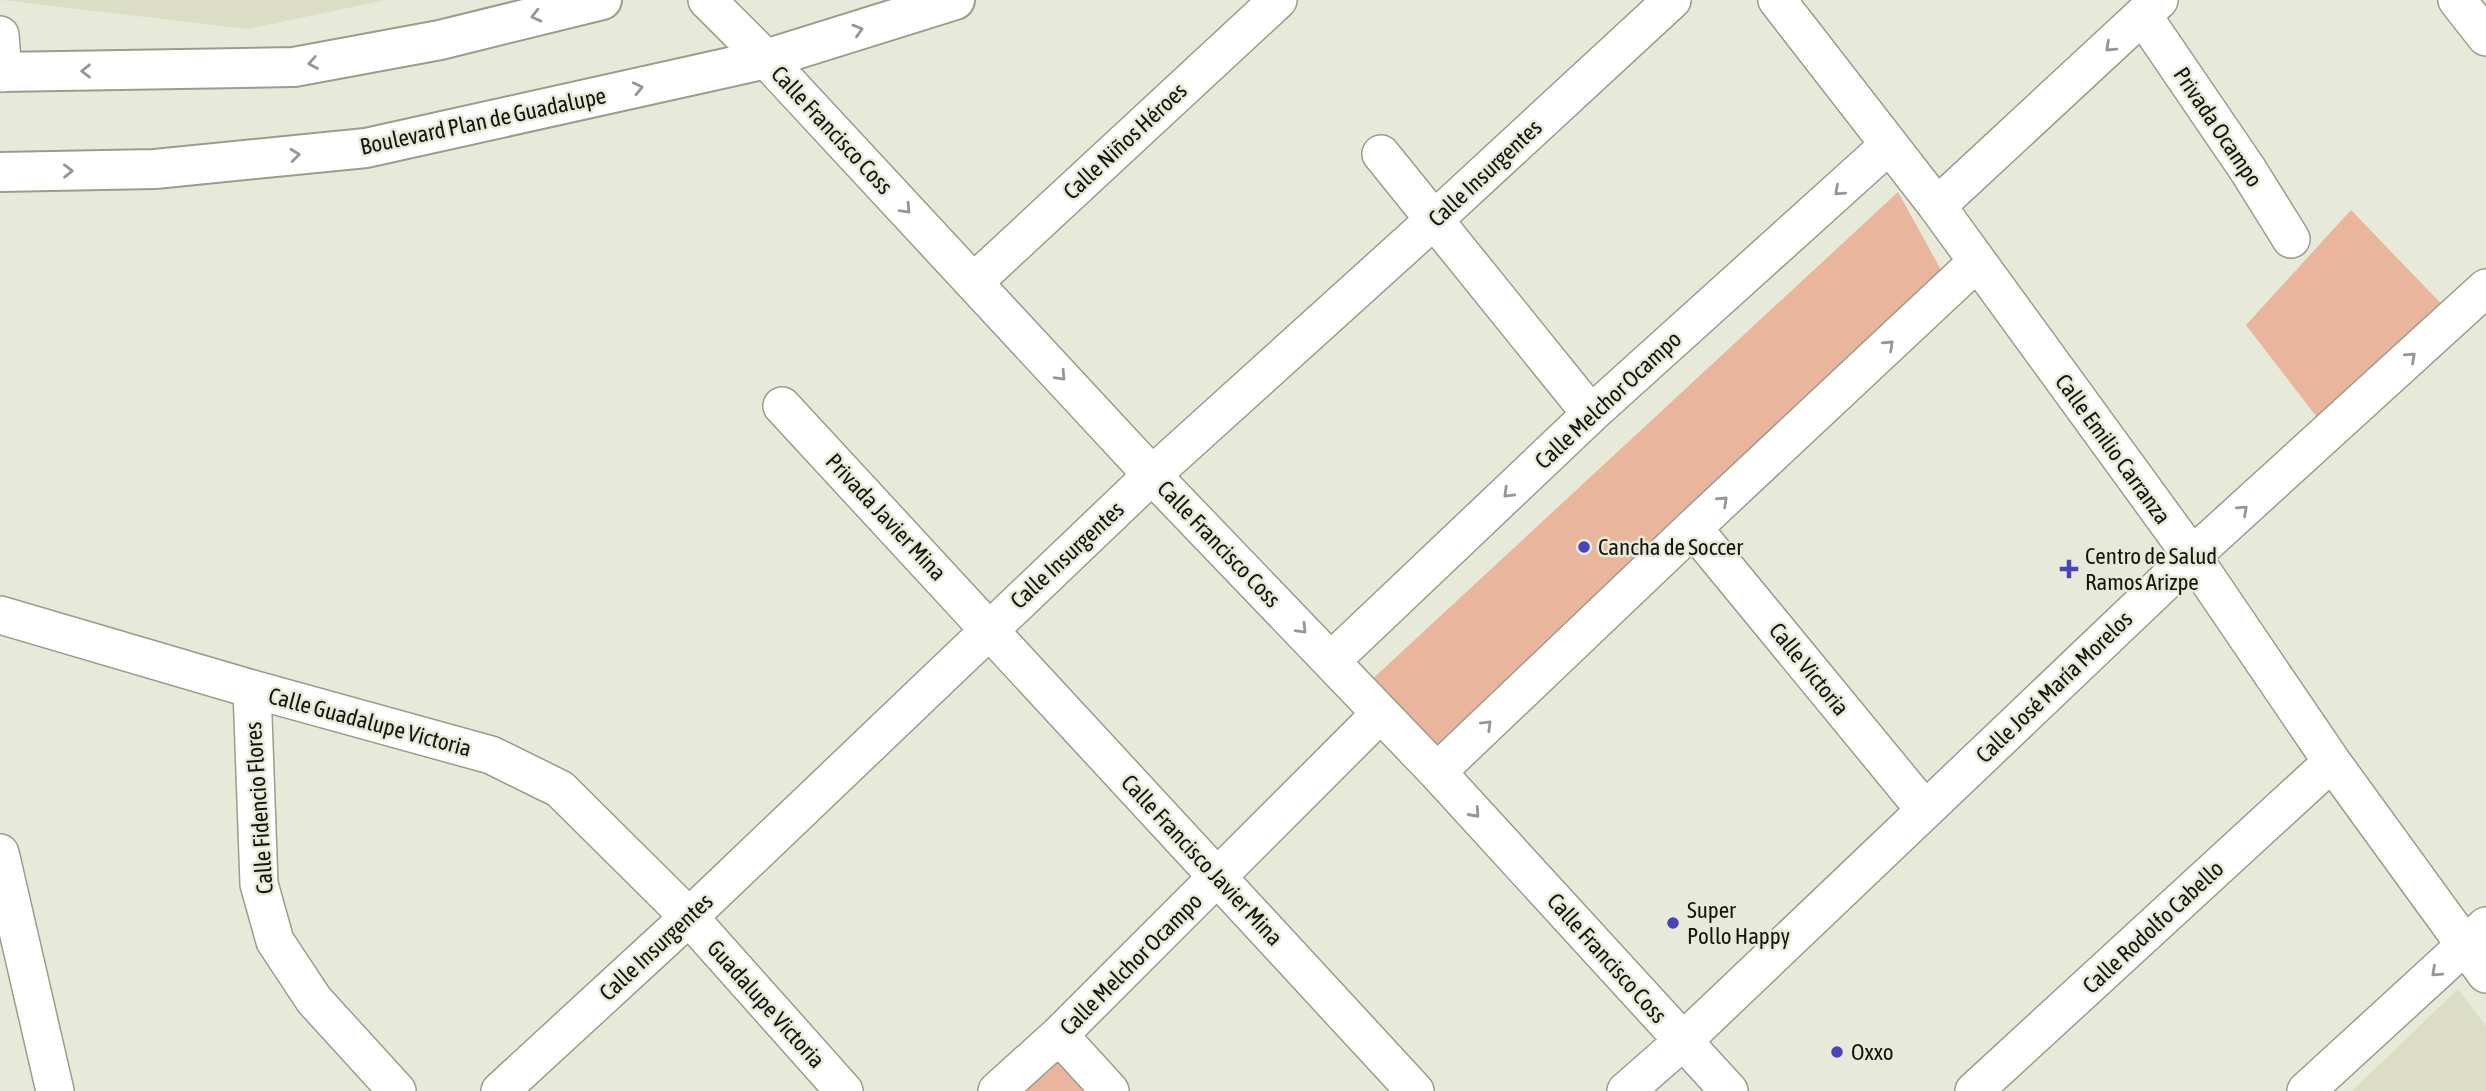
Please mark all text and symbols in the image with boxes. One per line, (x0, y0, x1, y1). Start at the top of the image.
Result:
one-way arrow (530, 8, 542, 22)
one-way arrow (852, 24, 864, 39)
one-way arrow (2105, 38, 2118, 51)
one-way arrow (307, 55, 319, 70)
street label: Calle Francisco Coss (766, 61, 898, 199)
street label: Privada Ocampo (2168, 62, 2268, 192)
one-way arrow (80, 63, 91, 79)
street label: Calle Niños Héroes (1058, 77, 1192, 205)
street label: Boulevard Plan de Guadalupe (358, 82, 608, 160)
one-way arrow (632, 82, 644, 96)
street label: Calle Insurgentes (1423, 114, 1547, 232)
one-way arrow (289, 148, 301, 163)
one-way arrow (63, 163, 74, 179)
one-way arrow (1834, 182, 1847, 195)
one-way arrow (897, 201, 910, 214)
street label: Calle Melchor Ocampo (1530, 326, 1686, 474)
one-way arrow (1881, 341, 1894, 353)
one-way arrow (2402, 352, 2415, 365)
one-way arrow (1052, 368, 1065, 381)
street label: Calle Emilio Carranza (2050, 369, 2176, 529)
street label: Privada Javier Mina (821, 448, 951, 586)
street label: Calle Francisco Coss (1152, 475, 1286, 613)
one-way arrow (1503, 484, 1516, 497)
street label: Calle Insurgentes (1005, 496, 1129, 614)
one-way arrow (1715, 496, 1728, 509)
one-way arrow (2234, 506, 2247, 518)
place label: Cancha de Soccer (1598, 534, 1744, 560)
marker: Cancha de Soccer (1576, 539, 1592, 555)
place label: Centro de Salud Ramos Arizpe (2085, 543, 2217, 595)
marker: Centro de Salud Ramos Arizpe (2059, 559, 2079, 579)
street label: Calle José María Morelos (1971, 606, 2137, 768)
street label: Calle Victoria (1764, 617, 1854, 721)
one-way arrow (1294, 621, 1307, 634)
street label: Calle Guadalupe Victoria (266, 682, 474, 762)
one-way arrow (1479, 720, 1492, 733)
street label: Calle Fidencio Flores (240, 721, 278, 895)
street label: Calle Francisco Javier Mina (1116, 769, 1288, 951)
one-way arrow (1466, 805, 1479, 818)
street label: Calle Rodolfo Cabello (2078, 855, 2228, 999)
street label: Calle Insurgentes (594, 888, 718, 1006)
street label: Calle Melchor Ocampo (1055, 888, 1207, 1040)
street label: Calle Francisco Coss (1542, 888, 1672, 1028)
place label: Super Pollo Happy (1687, 897, 1790, 949)
marker: Super Pollo Happy (1665, 915, 1681, 931)
street label: Guadalupe Victoria (702, 935, 830, 1073)
one-way arrow (2431, 964, 2444, 977)
place label: Oxxo (1851, 1039, 1894, 1065)
marker: Oxxo (1829, 1044, 1845, 1060)

